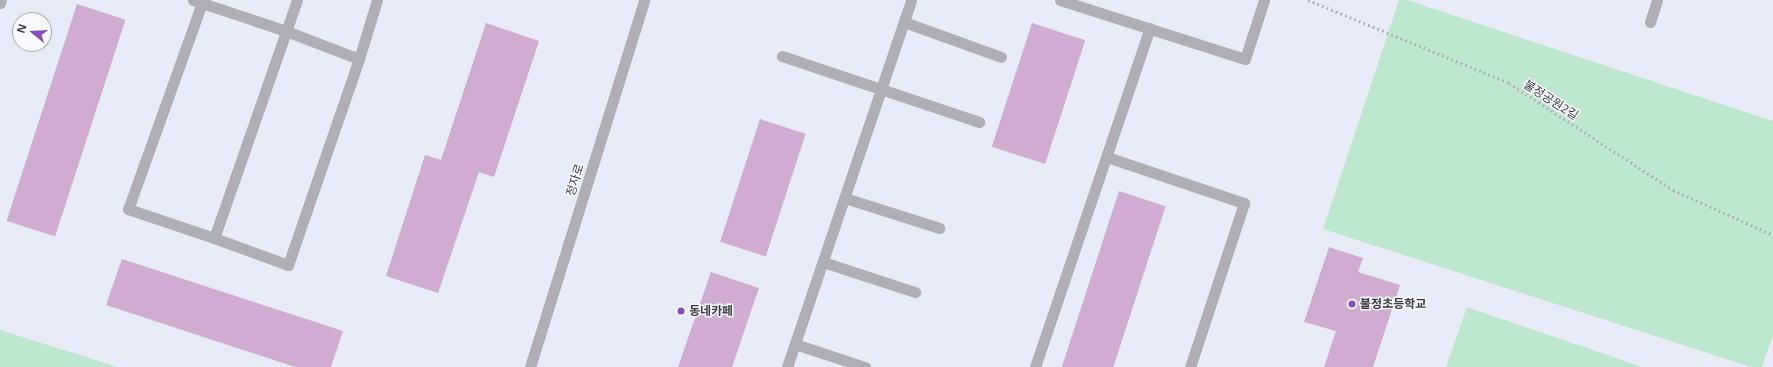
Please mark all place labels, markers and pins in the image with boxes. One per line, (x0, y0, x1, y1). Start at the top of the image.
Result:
place label: 불정초등학교 (1360, 297, 1426, 311)
marker: 불정초등학교 (1347, 299, 1357, 309)
place label: 동네카페 (689, 304, 733, 318)
marker: 동네카페 (676, 306, 686, 316)

